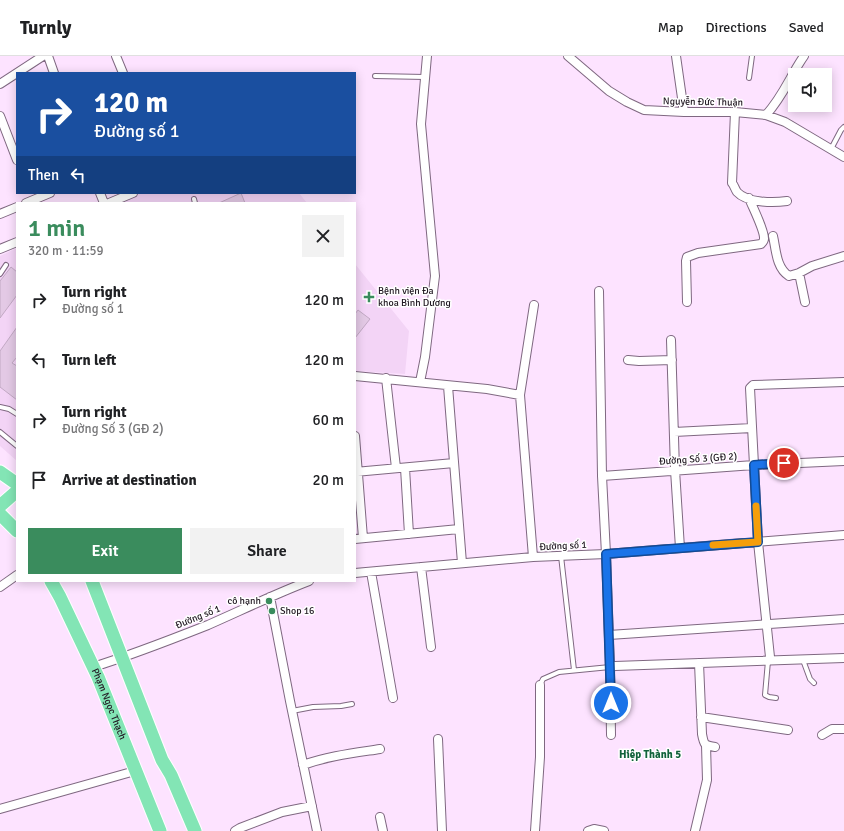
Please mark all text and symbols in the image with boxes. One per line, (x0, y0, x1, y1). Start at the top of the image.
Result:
text: Turnly (20, 16, 72, 40)
text: Map (658, 19, 684, 36)
text: Directions (706, 19, 767, 36)
text: Saved (789, 19, 824, 36)
map controls (788, 68, 832, 112)
button: sound (788, 68, 832, 112)
text: 120 m (94, 86, 168, 120)
icon: right (28, 88, 80, 140)
street label: Nguyễn Đức Thuận (663, 95, 743, 109)
text: Đường số 1 (94, 120, 179, 142)
icon: left (67, 164, 89, 186)
text: Then (28, 166, 59, 184)
text: 1 min (28, 213, 85, 243)
button: close (302, 215, 344, 257)
text: 320 m · 11:59 (28, 243, 104, 259)
text: Turn right (62, 283, 127, 301)
place label: Bệnh viện Đa khoa Bình Dương (378, 285, 451, 309)
icon: right (28, 289, 50, 311)
text: 120 m (304, 291, 344, 309)
marker: Bệnh viện Đa khoa Bình Dương (363, 291, 375, 303)
text: Đường số 1 (62, 301, 124, 317)
icon: left (28, 349, 50, 371)
text: Turn left (62, 351, 116, 369)
text: 120 m (304, 351, 344, 369)
text: Turn right (62, 403, 127, 421)
icon: right (28, 409, 50, 431)
text: 60 m (313, 411, 344, 429)
text: Đường Số 3 (GĐ 2) (62, 421, 164, 437)
pin (767, 446, 801, 480)
street label: Đường Số 3 (GĐ 2) (659, 450, 737, 468)
icon: arrive (773, 452, 795, 474)
icon: arrive (28, 469, 50, 491)
text: Arrive at destination (62, 471, 197, 489)
text: 20 m (313, 471, 344, 489)
button: Exit (28, 528, 182, 574)
button: Share (190, 528, 344, 574)
street label: Đường số 1 (539, 539, 587, 553)
place label: cô hạnh (228, 595, 261, 607)
marker: cô hạnh (264, 596, 274, 606)
street label: Đường số 1 (174, 603, 222, 631)
place label: Shop 16 (280, 605, 315, 617)
marker: Shop 16 (267, 606, 277, 616)
street label: Phạm Ngọc Thạch (89, 666, 129, 742)
position arrow (590, 682, 632, 724)
district label: Hiệp Thành 5 (619, 748, 681, 761)

